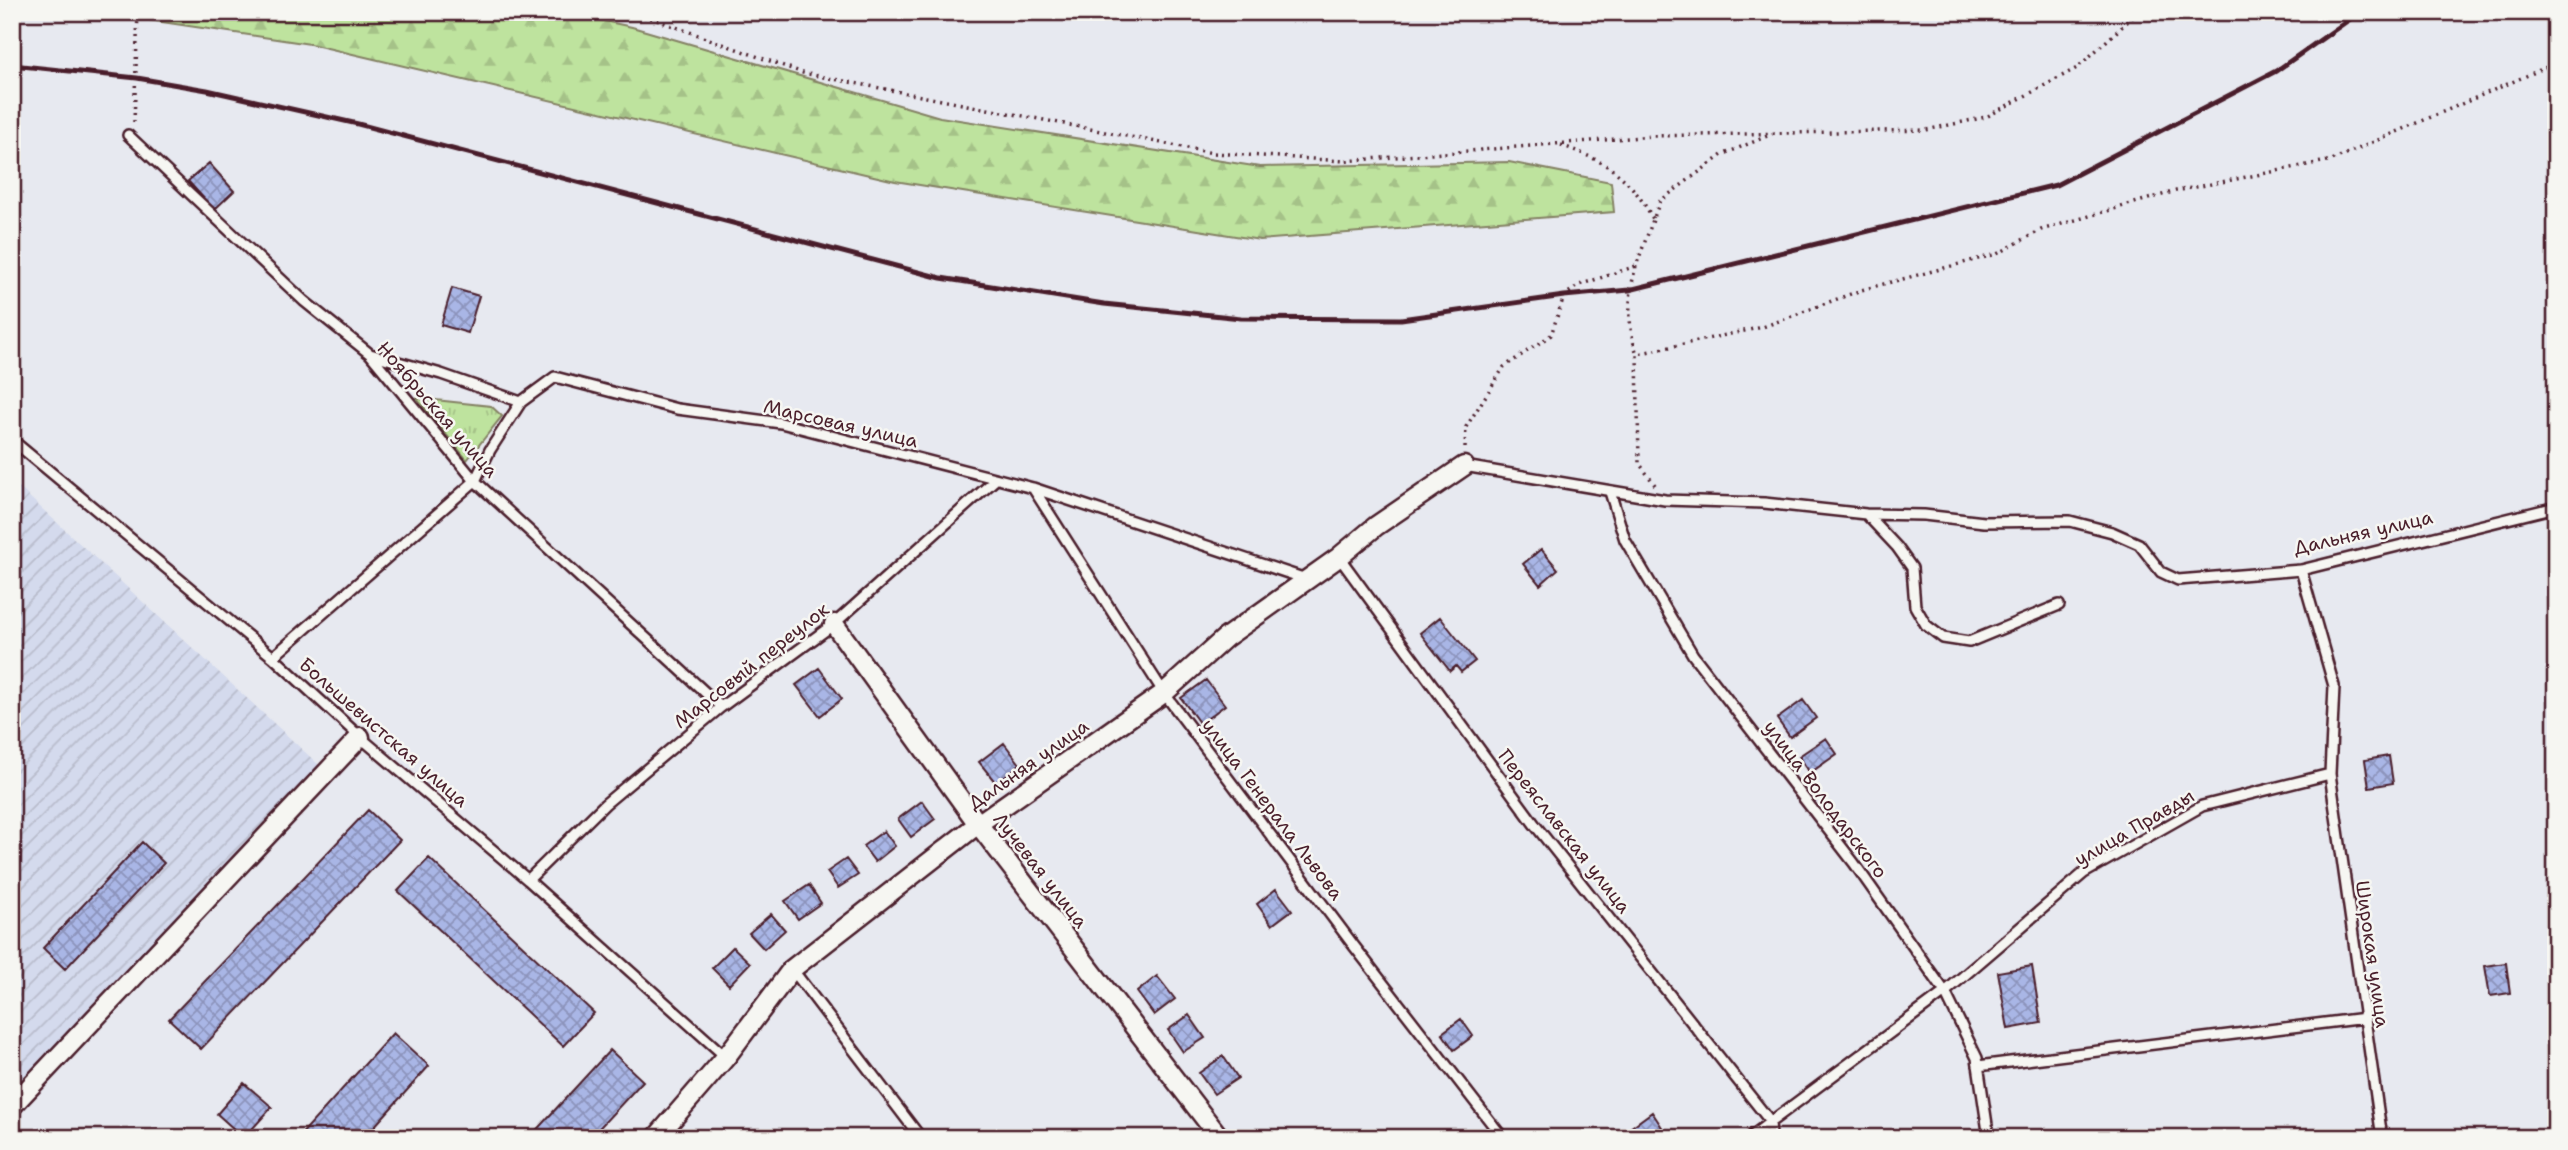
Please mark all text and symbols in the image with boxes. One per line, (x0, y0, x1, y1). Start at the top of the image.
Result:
street label: Ноябрьская улица (372, 336, 504, 483)
street label: Марсовая улица (761, 394, 921, 453)
street label: Дальняя улица (2291, 504, 2435, 561)
street label: Марсовый переулок (669, 597, 834, 734)
street label: Большевистская улица (294, 652, 474, 813)
street label: Дальняя улица (963, 713, 1094, 815)
street label: улица Генерала Львова (1196, 713, 1349, 905)
street label: улица Володарского (1758, 715, 1893, 883)
street label: Переяславская улица (1493, 744, 1637, 919)
street label: улица Правды (2070, 783, 2199, 872)
street label: Лучевая улица (988, 807, 1094, 933)
street label: Широкая улица (2350, 879, 2395, 1029)

